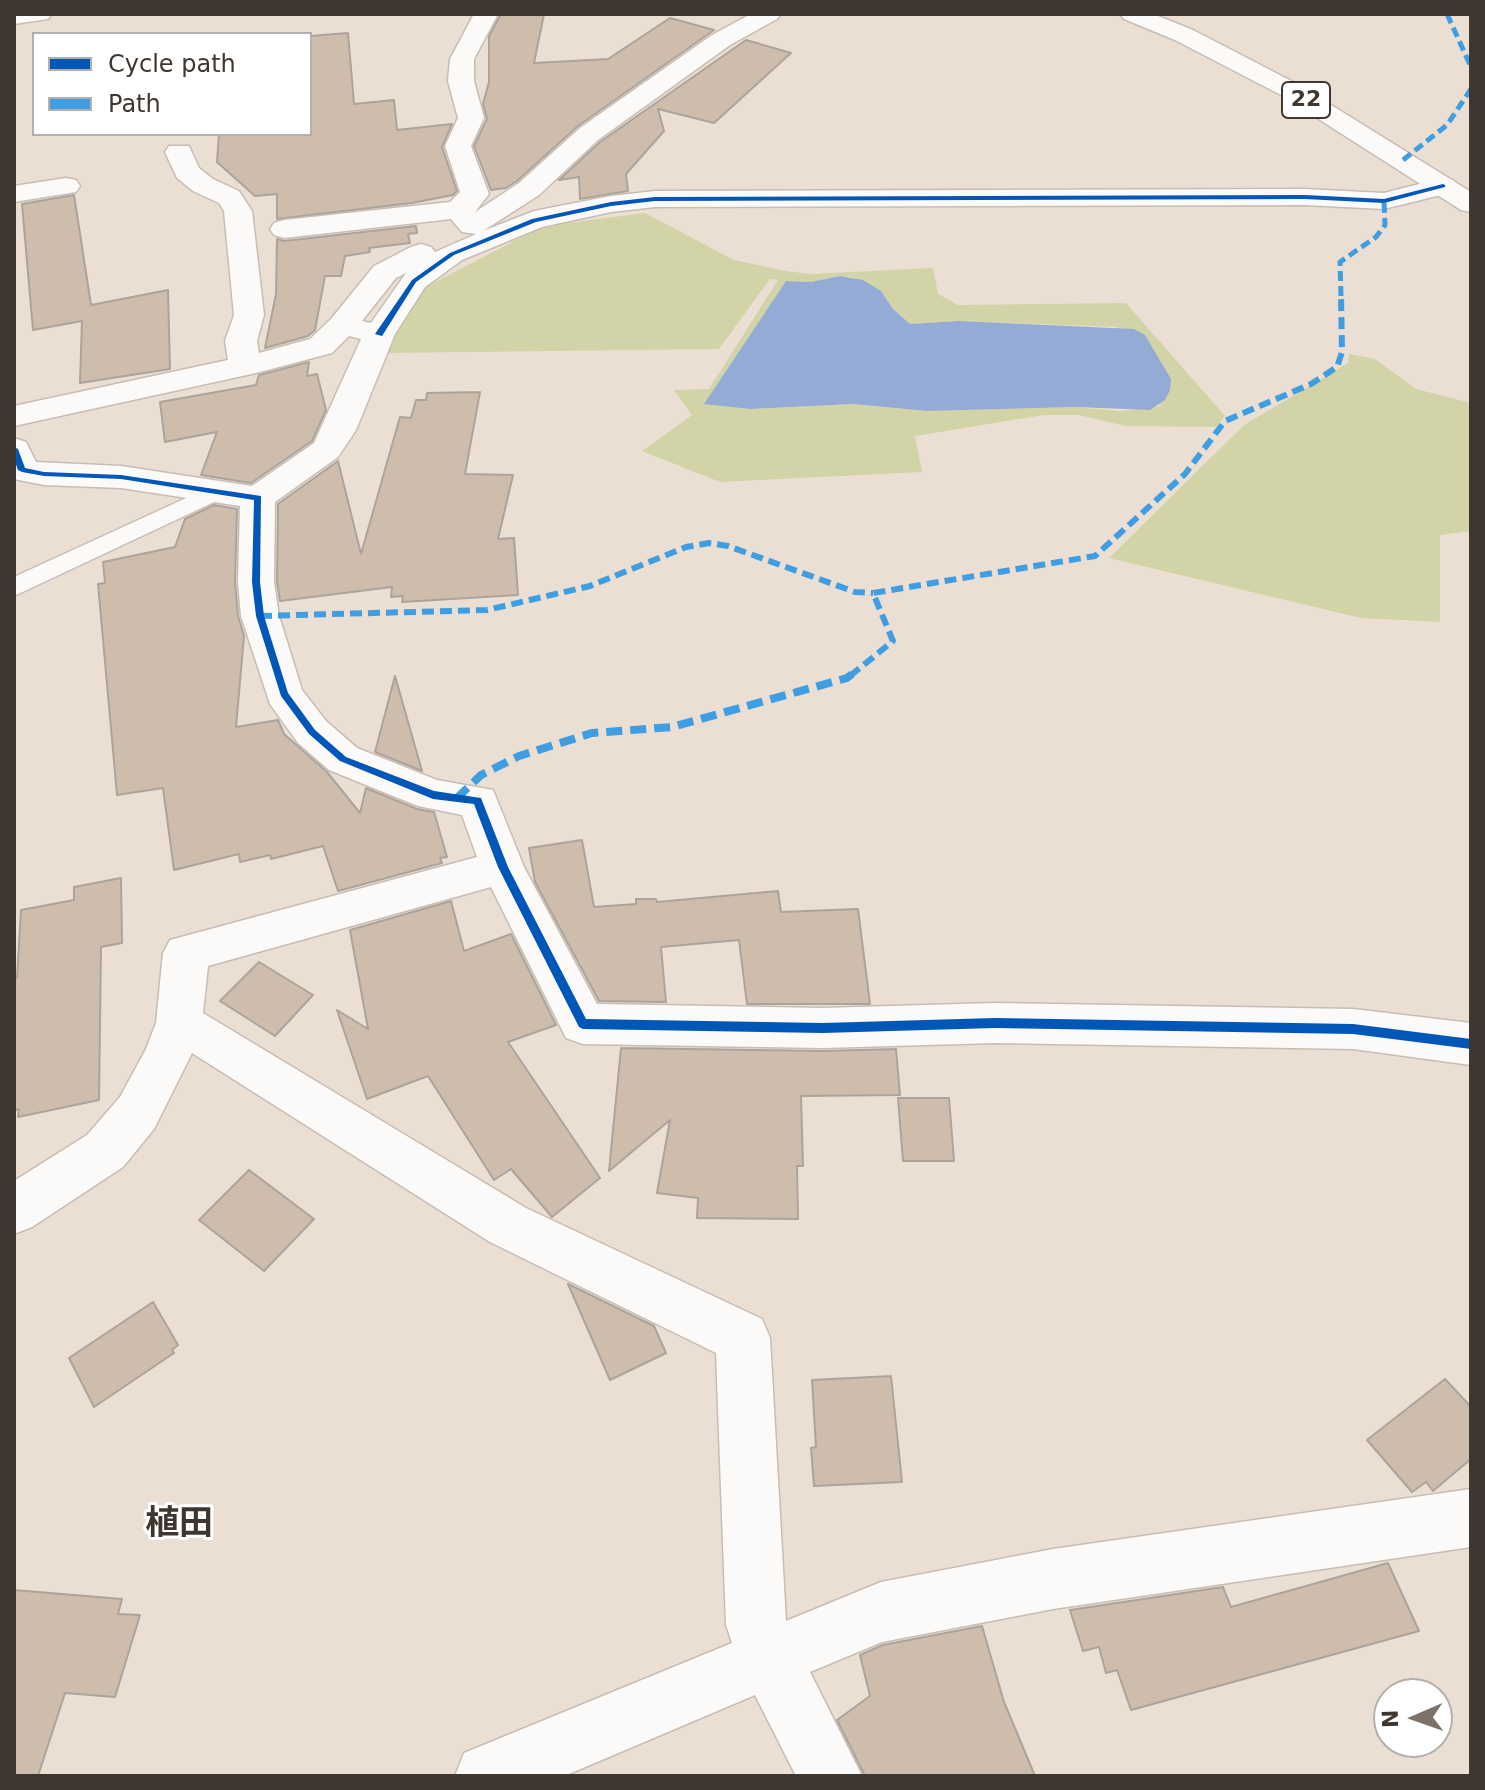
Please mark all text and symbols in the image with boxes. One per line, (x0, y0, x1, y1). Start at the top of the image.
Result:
legend (32, 32, 312, 136)
text: Cycle path (108, 50, 236, 78)
road number: 22 (1282, 82, 1330, 118)
text: Path (108, 90, 161, 118)
district label: 植田 (145, 1505, 213, 1545)
north arrow (1373, 1678, 1453, 1758)
text: N (1378, 1709, 1403, 1728)

